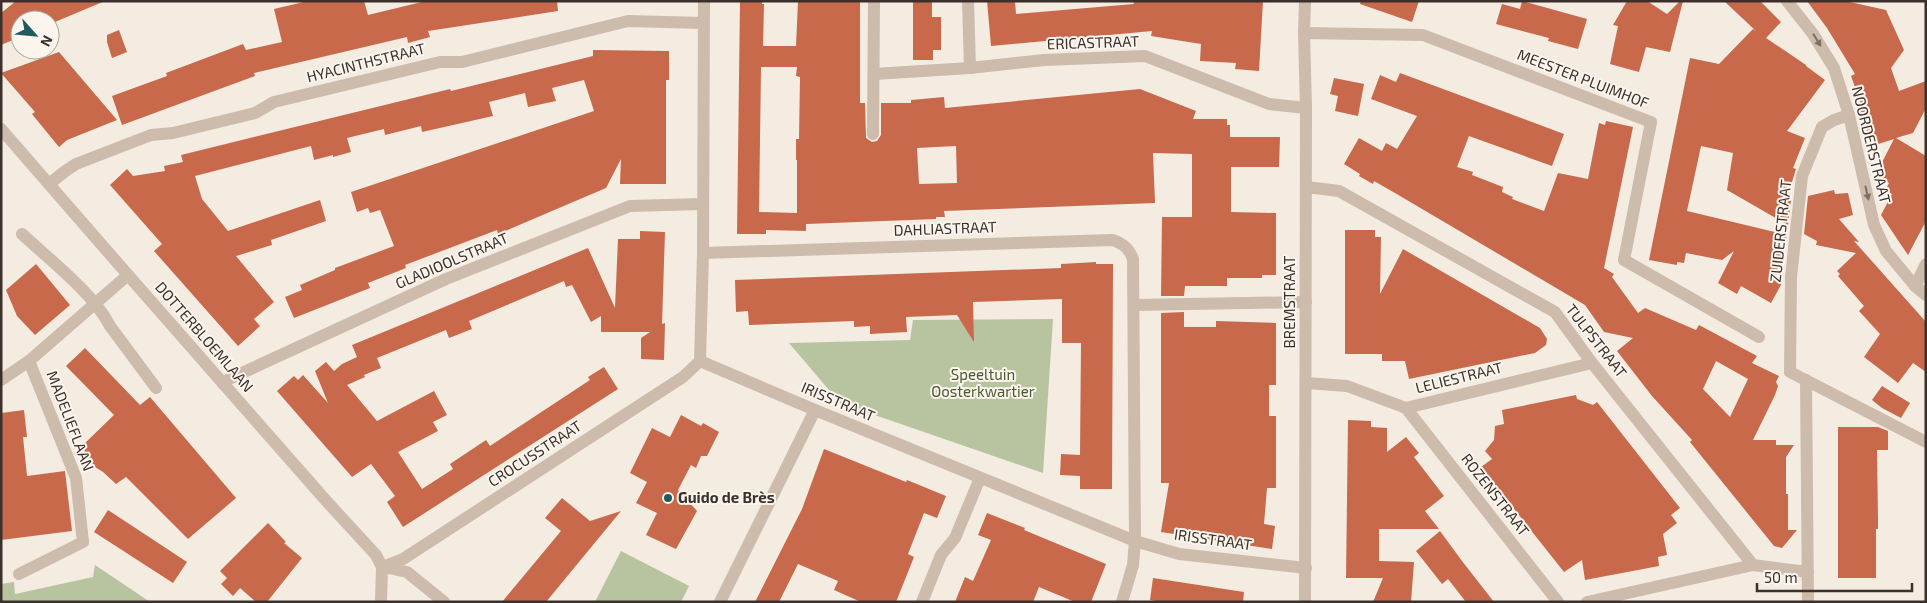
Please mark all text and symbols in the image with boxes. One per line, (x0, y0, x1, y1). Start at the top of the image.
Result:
north arrow (10, 10, 60, 60)
street label: ERICASTRAAT (1046, 31, 1140, 53)
text: N (37, 33, 57, 49)
one-way arrow (1812, 34, 1821, 47)
street label: HYACINTHSTRAAT (305, 39, 427, 85)
street label: MEESTER PLUIMHOF (1515, 45, 1652, 111)
street label: NOORDERSTRAAT (1849, 84, 1895, 206)
street label: ZUIDERSTRAAT (1766, 178, 1794, 283)
one-way arrow (1863, 186, 1871, 201)
street label: DAHLIASTRAAT (893, 217, 997, 239)
street label: GLADIOOLSTRAAT (392, 228, 511, 292)
street label: BREMSTRAAT (1280, 255, 1298, 349)
street label: DOTTERBLOEMLAAN (152, 278, 258, 395)
street label: TULPSTRAAT (1563, 300, 1631, 381)
street label: LELIESTRAAT (1413, 357, 1504, 397)
park label: Speeltuin Oosterkwartier (931, 365, 1035, 400)
street label: MADELIEFLAAN (44, 368, 98, 473)
street label: IRISSTRAAT (799, 377, 878, 425)
street label: CROCUSSTRAAT (484, 416, 585, 490)
street label: ROZENSTRAAT (1458, 450, 1534, 539)
place label: Guido de Brès (678, 488, 775, 506)
marker: Guido de Brès (662, 492, 674, 504)
street label: IRISSTRAAT (1173, 525, 1254, 553)
scale bar (1757, 560, 1912, 592)
text: 50 m (1764, 568, 1798, 586)

